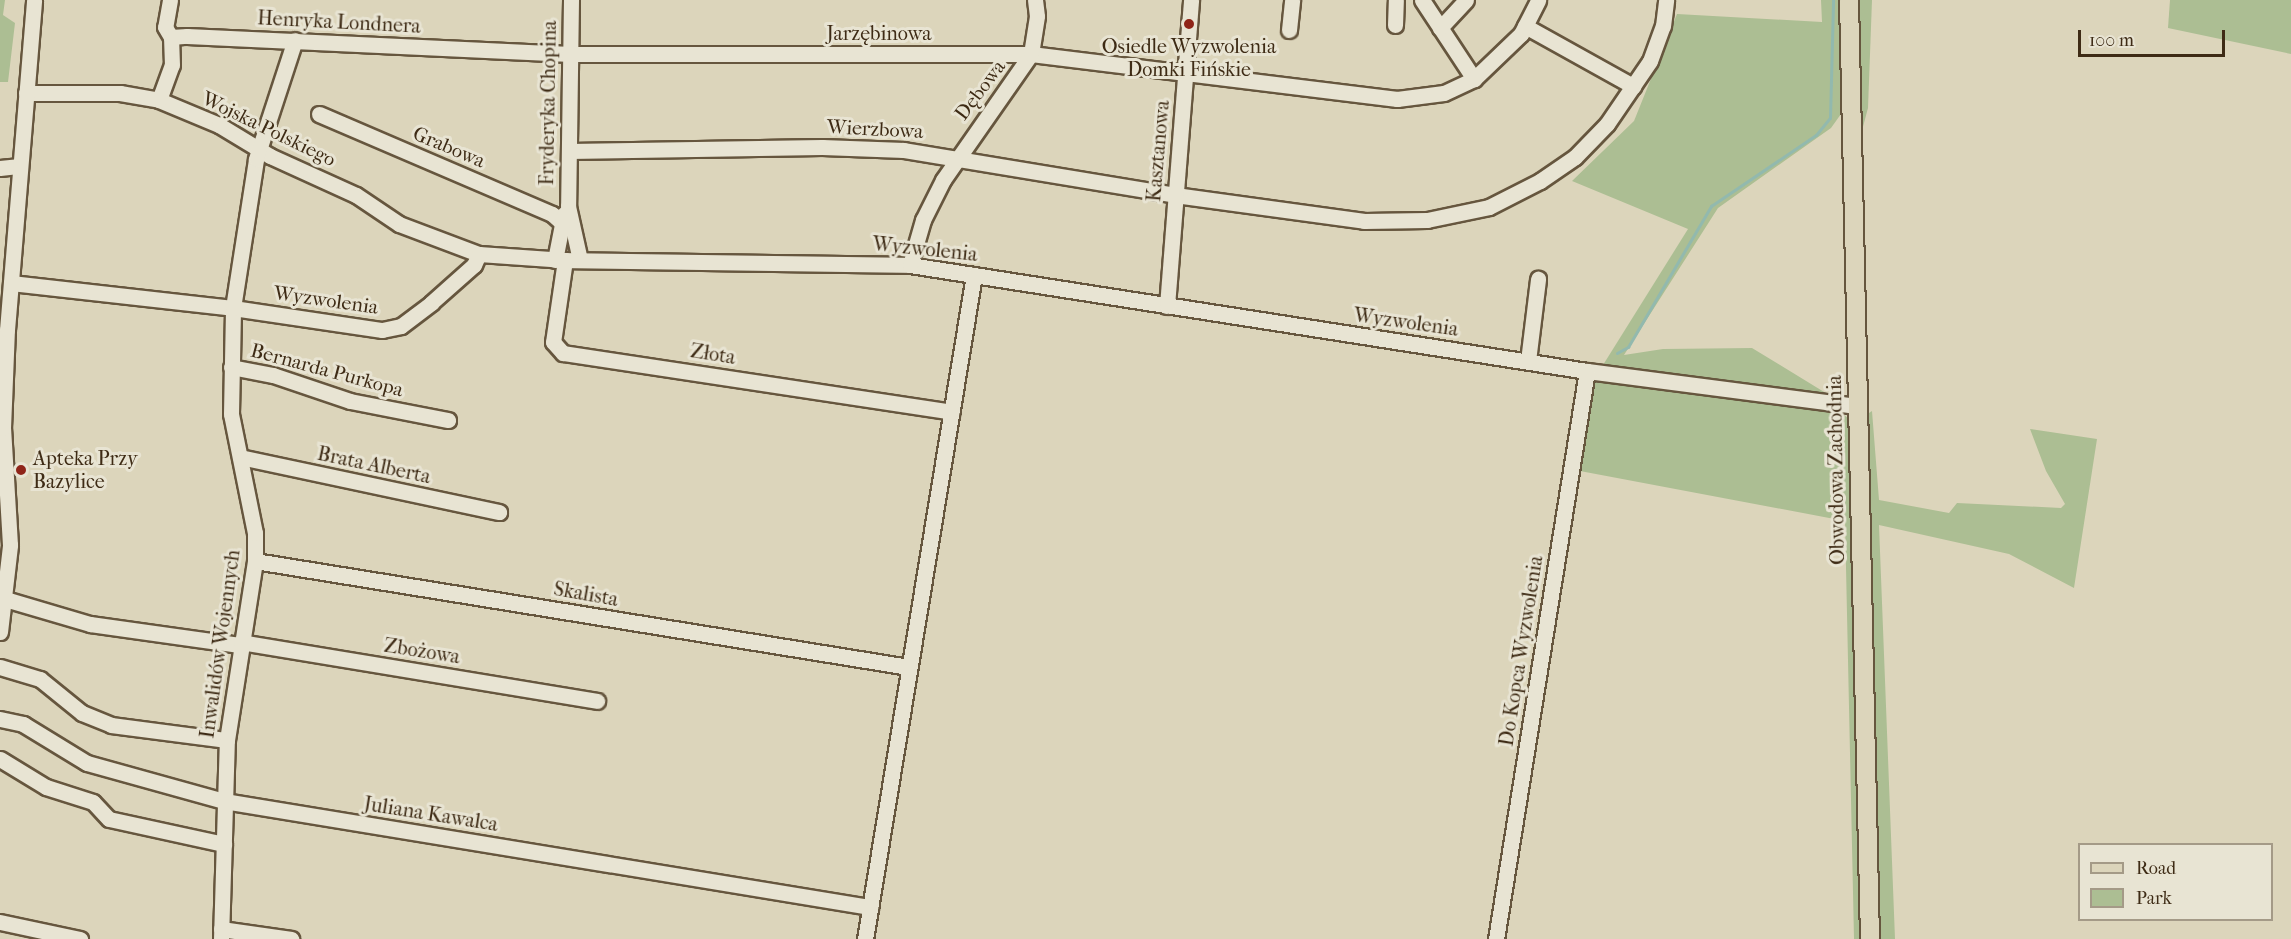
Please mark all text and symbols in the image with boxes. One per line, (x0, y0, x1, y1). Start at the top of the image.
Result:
street label: Henryka Londnera (257, 6, 421, 38)
marker: Osiedle Wyzwolenia Domki Fińskie (1182, 17, 1196, 31)
scale bar (2081, 18, 2228, 56)
street label: Fryderyka Chopina (535, 20, 561, 186)
street label: Jarzębinowa (827, 21, 931, 45)
text: 100 m (2089, 30, 2134, 51)
place label: Osiedle Wyzwolenia Domki Fińskie (1102, 34, 1276, 81)
street label: Dębowa (950, 55, 1010, 125)
street label: Wojska Polskiego (198, 86, 340, 172)
street label: Kasztanowa (1142, 99, 1174, 203)
street label: Wierzbowa (826, 114, 924, 144)
street label: Grabowa (409, 121, 489, 173)
street label: Wyzwolenia (871, 232, 979, 266)
street label: Wyzwolenia (272, 281, 380, 319)
street label: Wyzwolenia (1352, 303, 1460, 341)
street label: Bernarda Purkopa (248, 338, 406, 402)
street label: Złota (689, 339, 737, 369)
street label: Obwodowa Zachodnia (1822, 375, 1850, 565)
street label: Brata Alberta (315, 441, 433, 489)
place label: Apteka Przy Bazylice (33, 446, 138, 493)
marker: Apteka Przy Bazylice (14, 463, 28, 477)
street label: Inwalidów Wojennych (195, 548, 245, 740)
street label: Do Kopca Wyzwolenia (1494, 554, 1548, 748)
street label: Skalista (552, 577, 620, 611)
street label: Zbożowa (382, 633, 462, 669)
street label: Juliana Kawalca (362, 792, 500, 836)
legend (2078, 843, 2273, 921)
text: Road (2136, 858, 2176, 879)
text: Park (2136, 888, 2172, 909)

